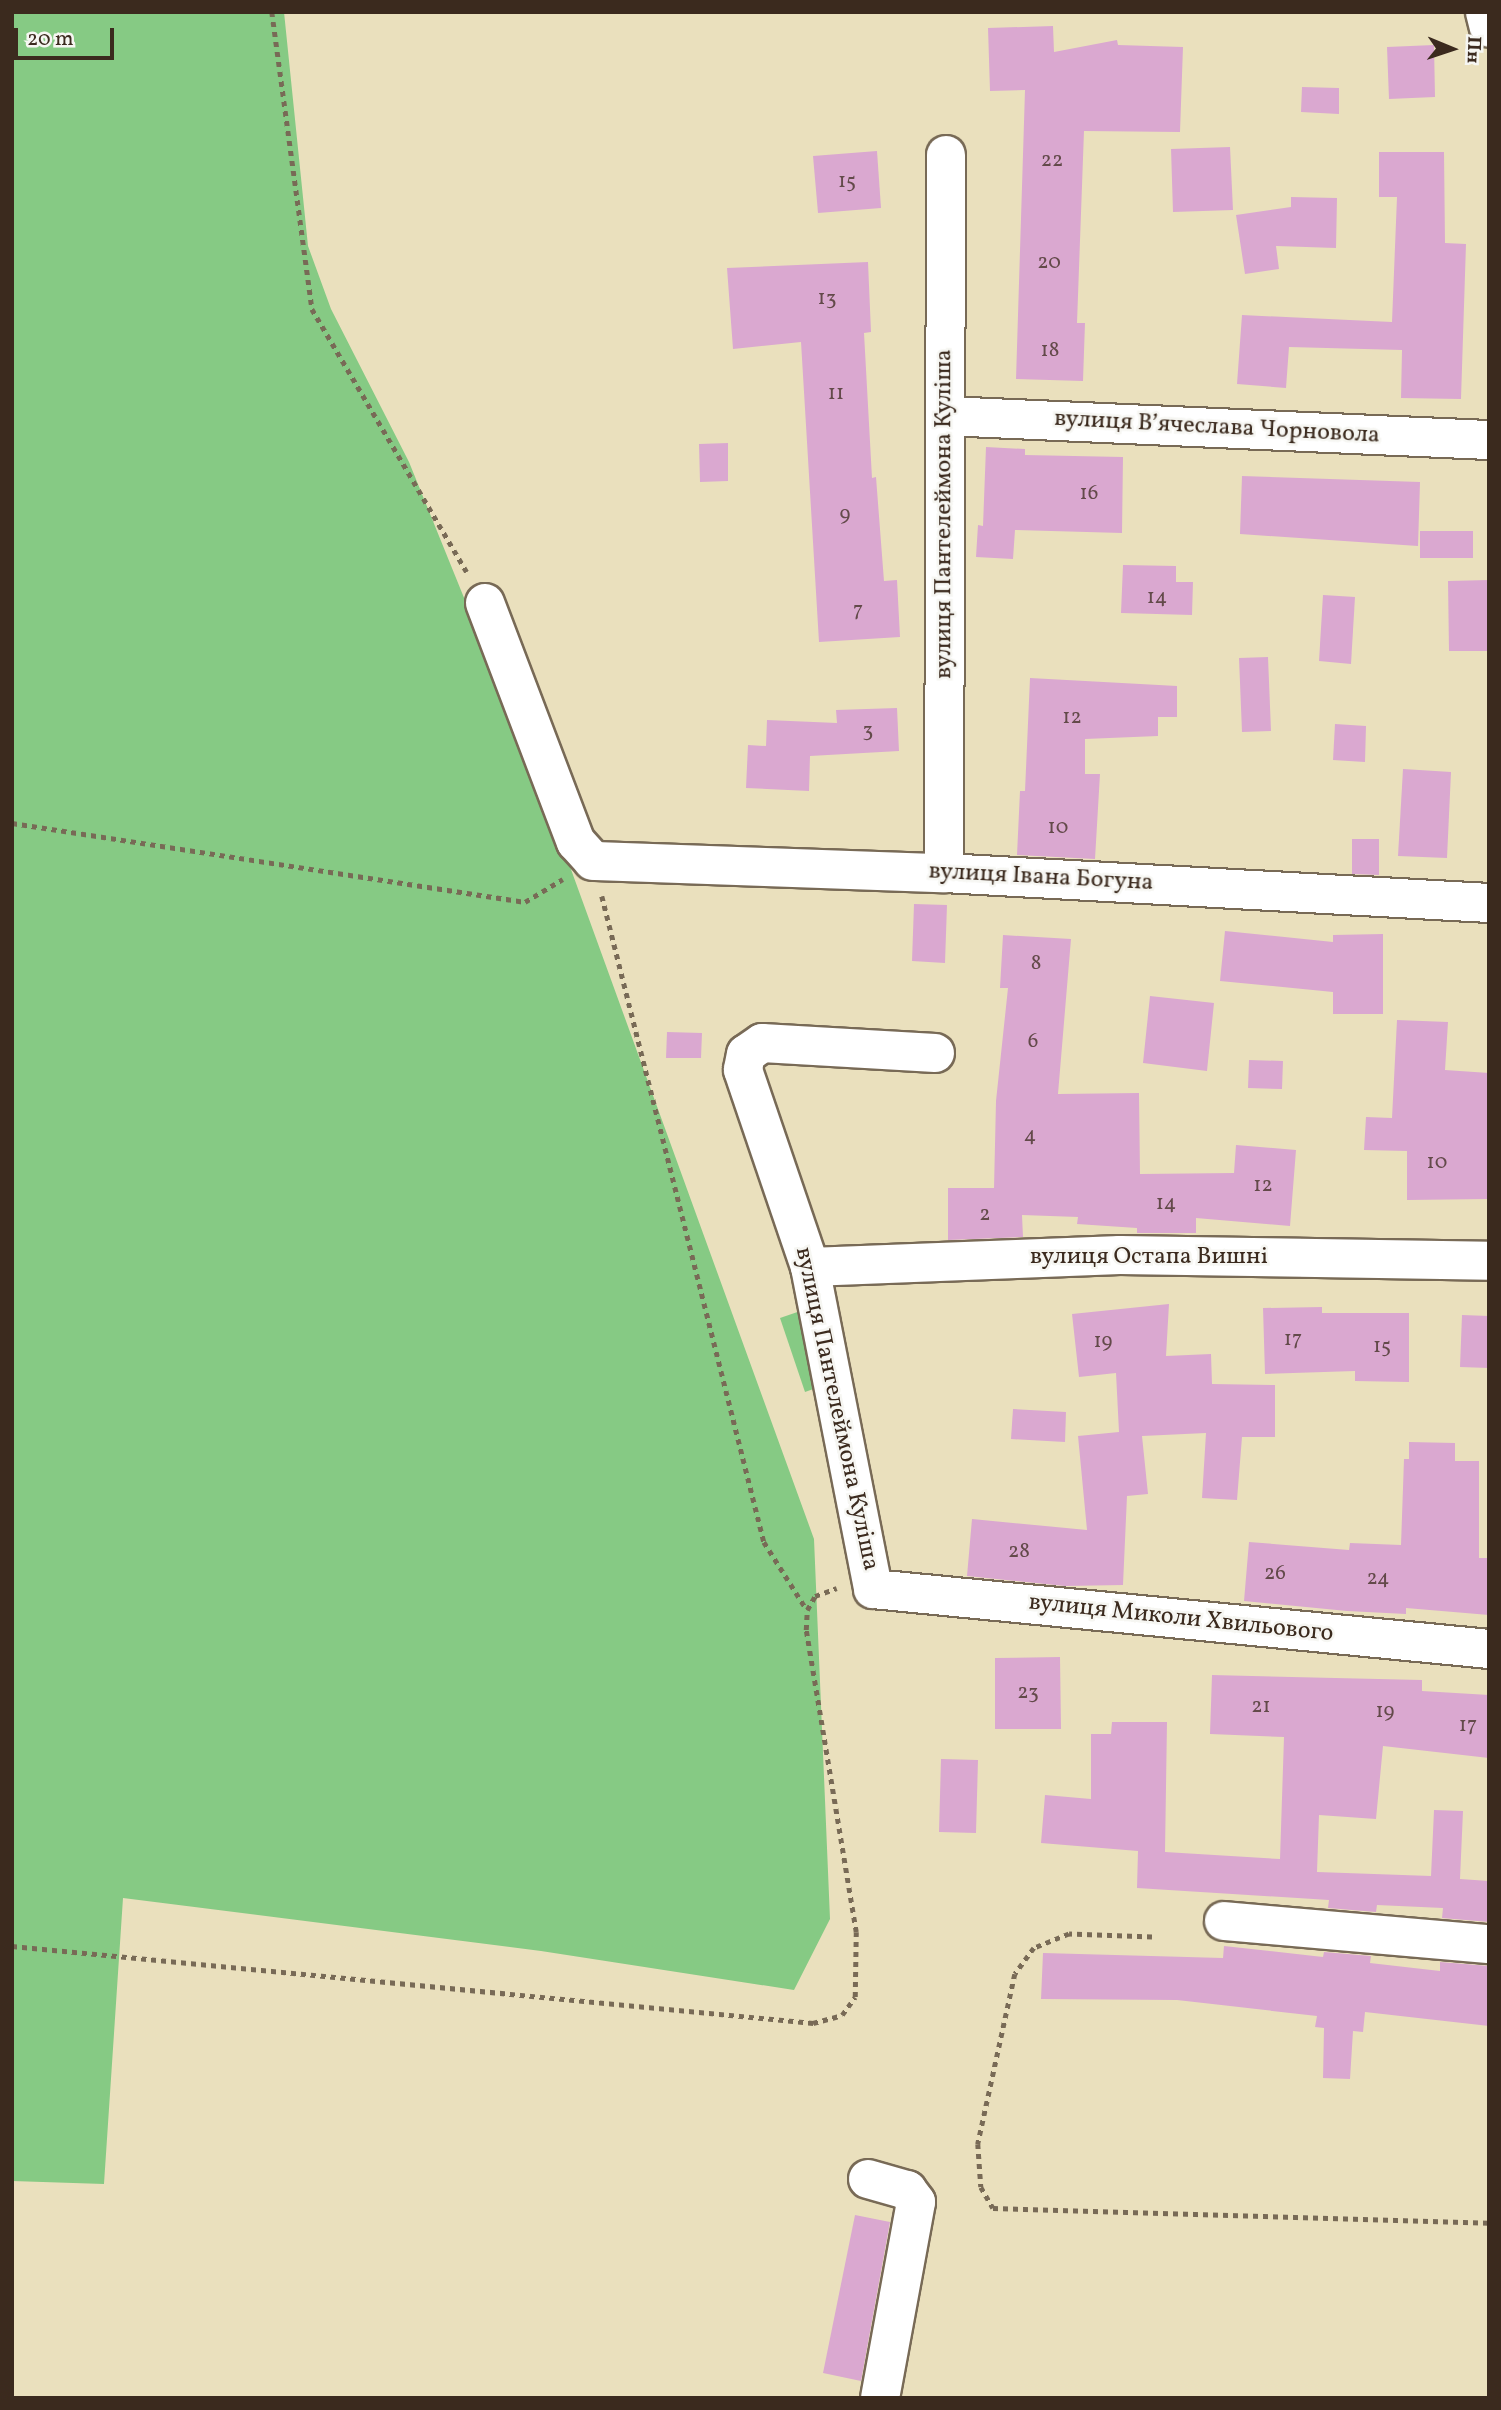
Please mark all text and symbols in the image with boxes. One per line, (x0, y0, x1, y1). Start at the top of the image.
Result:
scale bar (18, 14, 117, 58)
north arrow (1417, 14, 1487, 84)
text: 20 m (27, 25, 73, 54)
text: Пн (1460, 36, 1486, 64)
house number: 22 (1041, 148, 1063, 174)
house number: 15 (838, 169, 856, 195)
house number: 20 (1037, 250, 1061, 276)
house number: 13 (818, 286, 836, 312)
house number: 18 (1041, 338, 1059, 364)
street label: вулиця Пантелеймона Куліша (931, 349, 959, 679)
house number: 11 (828, 381, 844, 407)
street label: вулиця Вʼячеслава Чорновола (1053, 405, 1381, 451)
house number: 16 (1080, 481, 1098, 507)
house number: 9 (840, 502, 850, 528)
house number: 14 (1147, 585, 1167, 611)
house number: 7 (853, 598, 863, 624)
house number: 12 (1062, 705, 1082, 731)
house number: 3 (863, 718, 873, 744)
house number: 10 (1048, 815, 1068, 841)
street label: вулиця Івана Богуна (928, 858, 1154, 898)
house number: 8 (1031, 951, 1041, 977)
house number: 6 (1028, 1029, 1038, 1055)
house number: 4 (1024, 1123, 1036, 1149)
house number: 10 (1427, 1150, 1447, 1176)
house number: 12 (1253, 1173, 1273, 1199)
house number: 14 (1156, 1191, 1176, 1217)
house number: 2 (979, 1202, 991, 1228)
street label: вулиця Остапа Вишні (1030, 1244, 1268, 1272)
street label: вулиця Пантелеймона Куліша (788, 1245, 884, 1573)
house number: 17 (1284, 1327, 1302, 1353)
house number: 19 (1093, 1329, 1113, 1355)
house number: 15 (1373, 1334, 1391, 1360)
house number: 28 (1008, 1539, 1030, 1565)
house number: 26 (1264, 1561, 1286, 1587)
house number: 24 (1366, 1566, 1390, 1592)
street label: вулиця Миколи Хвильового (1027, 1589, 1335, 1649)
house number: 23 (1017, 1680, 1039, 1706)
house number: 21 (1251, 1694, 1271, 1720)
house number: 19 (1375, 1699, 1395, 1725)
house number: 17 (1459, 1713, 1477, 1739)

